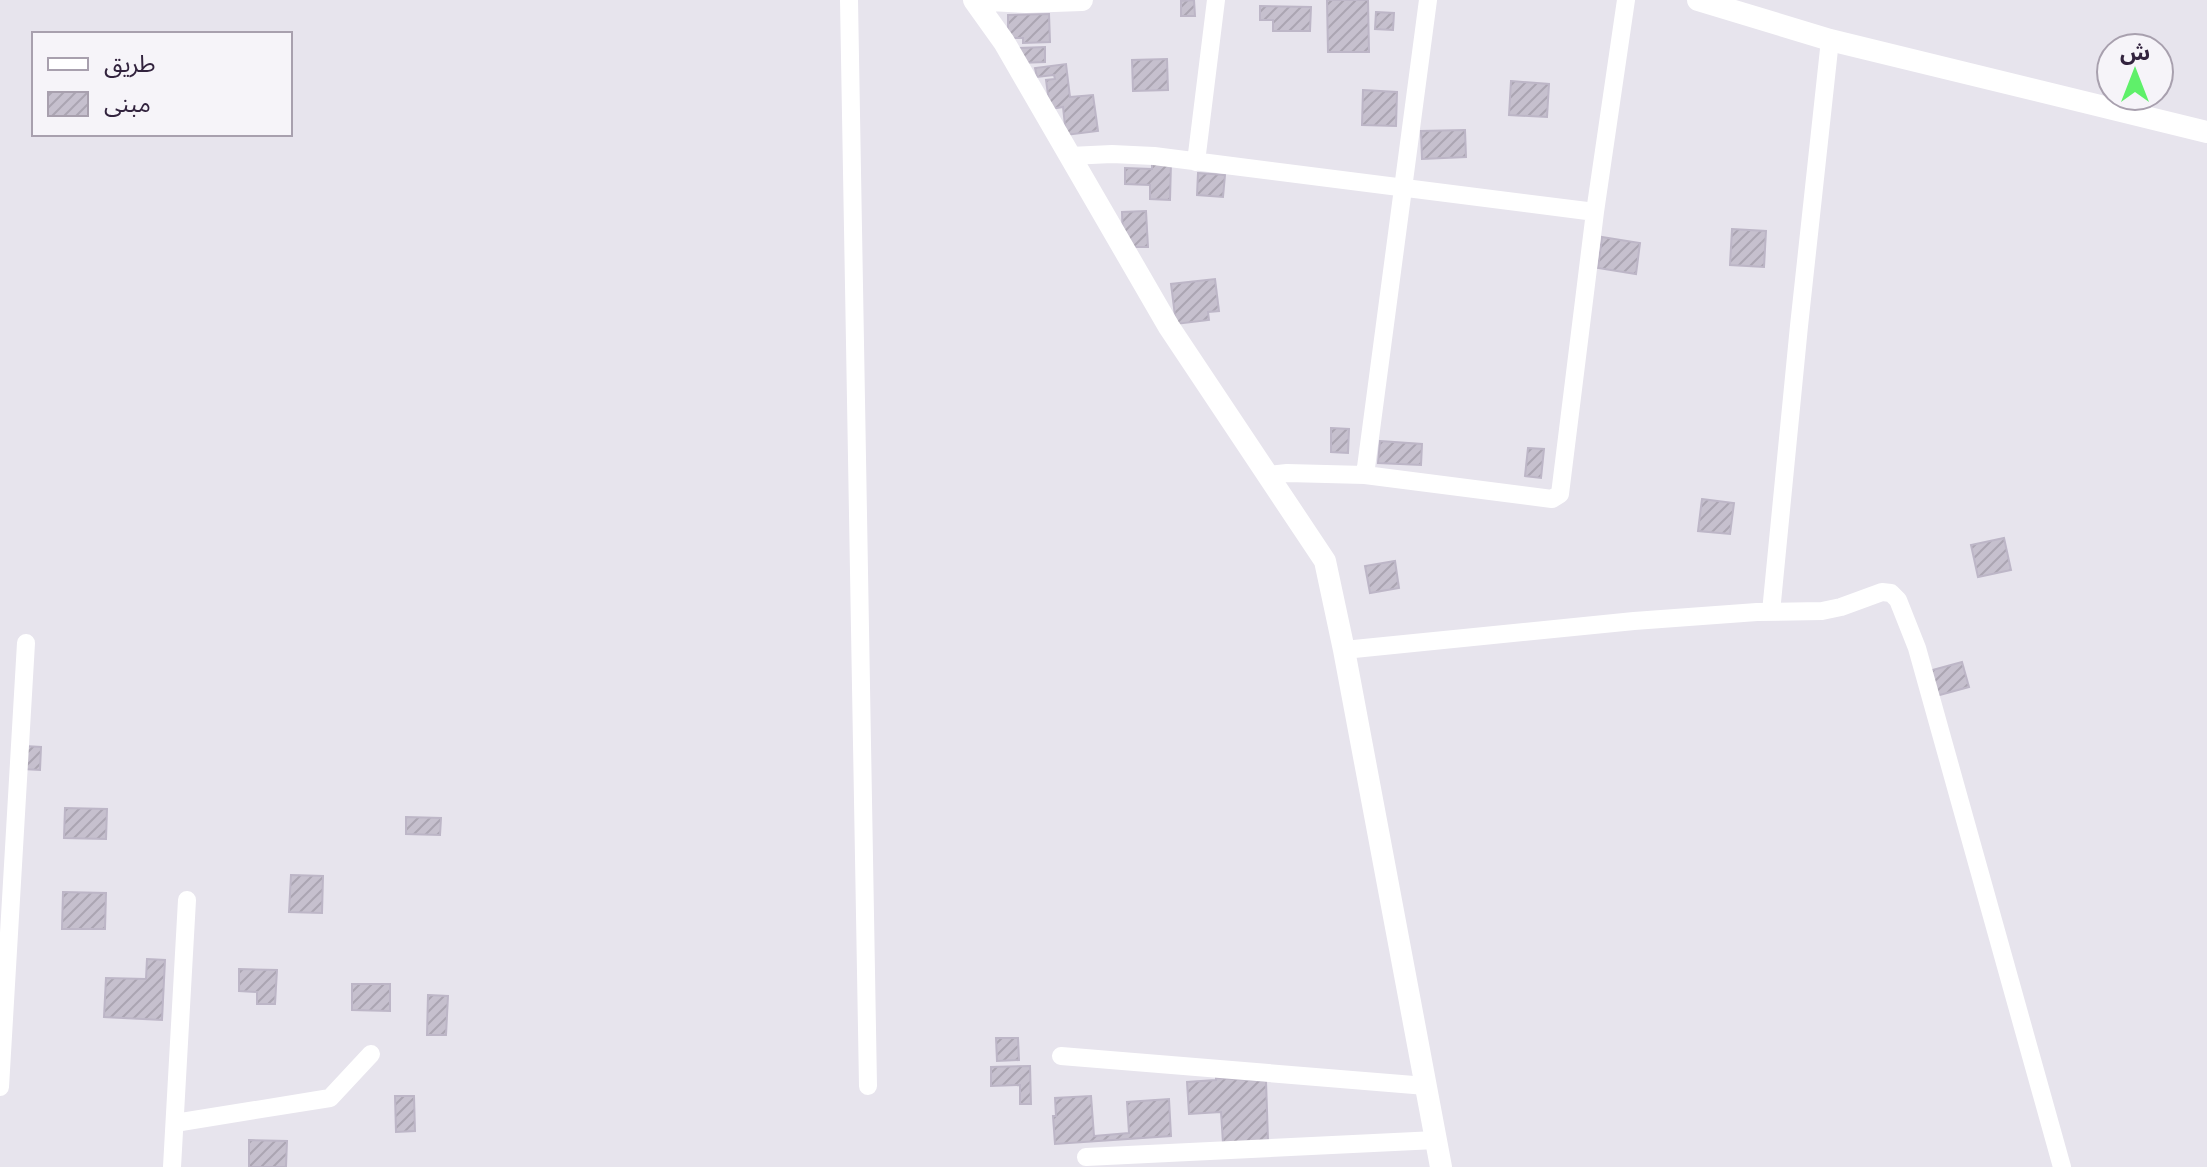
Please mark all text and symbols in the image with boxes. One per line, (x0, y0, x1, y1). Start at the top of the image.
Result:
legend (32, 32, 292, 136)
north arrow (2095, 32, 2175, 112)
text: ش (2120, 40, 2150, 65)
text: طريق (104, 50, 156, 79)
text: مبنى (104, 90, 151, 118)

